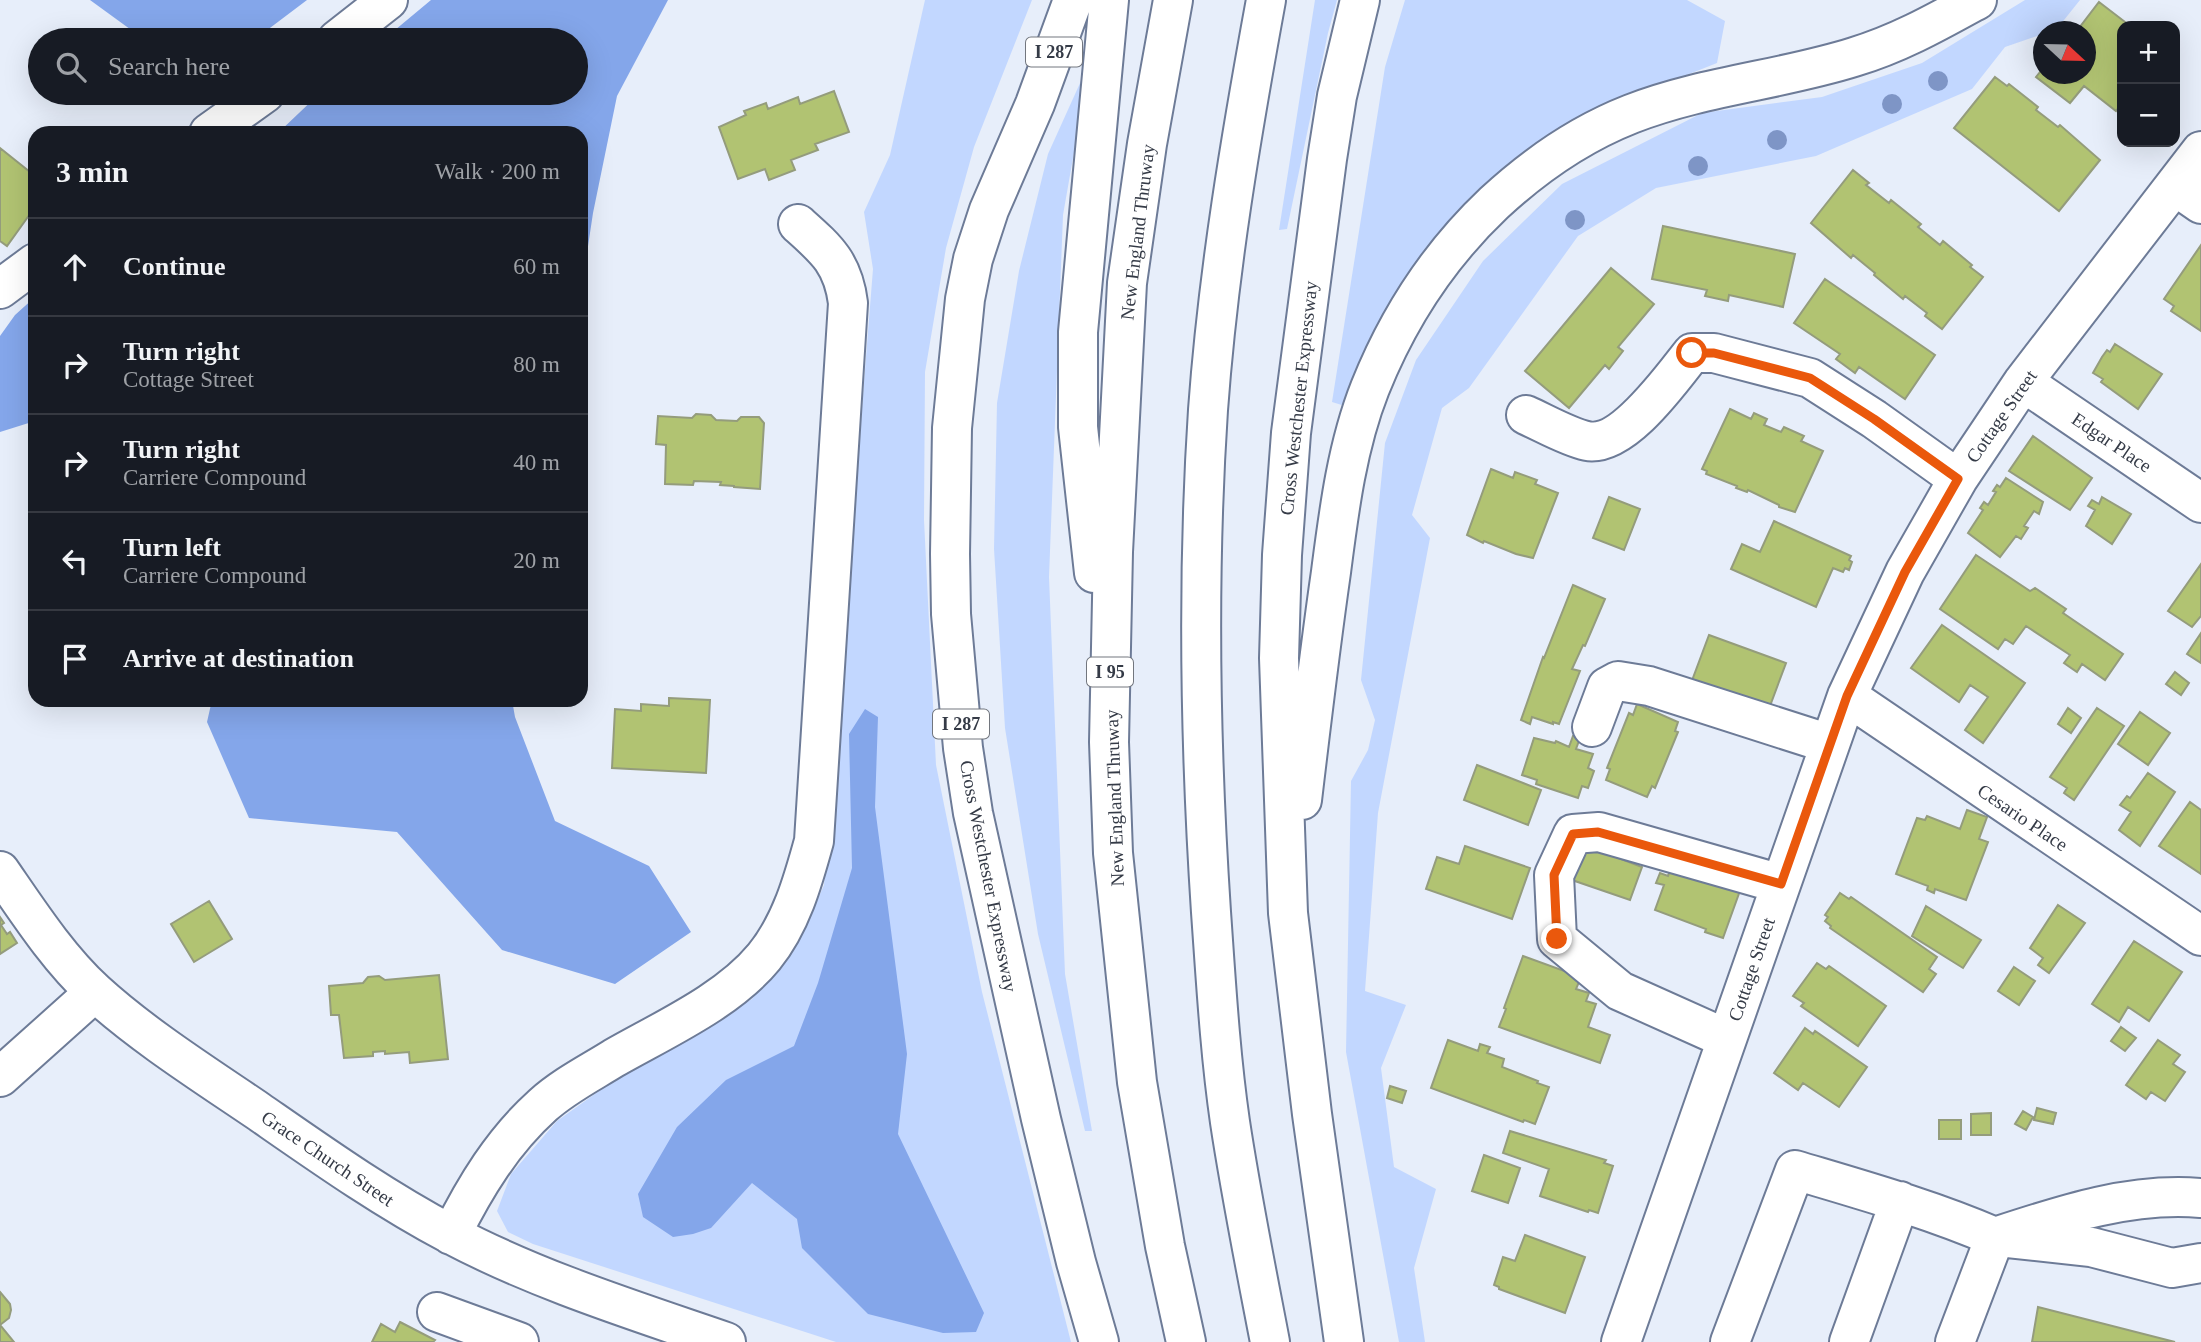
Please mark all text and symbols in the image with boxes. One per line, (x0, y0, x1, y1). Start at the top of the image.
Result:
north arrow (2033, 21, 2096, 84)
map controls (2117, 21, 2180, 147)
button: + (2117, 21, 2180, 84)
search box (28, 28, 588, 105)
road number: I 287 (1026, 38, 1082, 66)
icon: search (52, 48, 90, 86)
text: Search here (108, 52, 230, 81)
button: − (2117, 84, 2180, 147)
street label: New England Thruway (1116, 142, 1159, 321)
text: 3 min (56, 155, 129, 188)
text: Walk · 200 m (435, 159, 560, 184)
icon: ahead (56, 248, 94, 286)
text: Continue (123, 252, 226, 281)
text: 60 m (513, 254, 560, 279)
street label: Cross Westchester Expressway (1276, 279, 1321, 516)
text: Turn right (123, 337, 240, 366)
route start (1676, 337, 1707, 368)
icon: right (56, 346, 94, 384)
text: 80 m (513, 352, 560, 377)
street label: Cottage Street (1962, 365, 2041, 467)
text: Cottage Street (123, 367, 254, 392)
street label: Edgar Place (2068, 408, 2155, 477)
text: Turn right (123, 435, 240, 464)
icon: right (56, 444, 94, 482)
text: 40 m (513, 450, 560, 475)
text: Carriere Compound (123, 465, 306, 490)
text: Turn left (123, 533, 221, 562)
icon: left (56, 542, 94, 580)
text: 20 m (513, 548, 560, 573)
text: Carriere Compound (123, 563, 306, 588)
icon: arrive (56, 640, 94, 678)
text: Arrive at destination (123, 644, 354, 673)
road number: I 95 (1087, 658, 1133, 686)
street label: New England Thruway (1101, 709, 1128, 887)
road number: I 287 (933, 710, 989, 738)
street label: Cross Westchester Expressway (956, 758, 1021, 994)
street label: Cesario Place (1974, 780, 2072, 855)
street label: Cottage Street (1724, 914, 1779, 1024)
route end (1541, 923, 1572, 954)
street label: Grace Church Street (258, 1106, 398, 1211)

